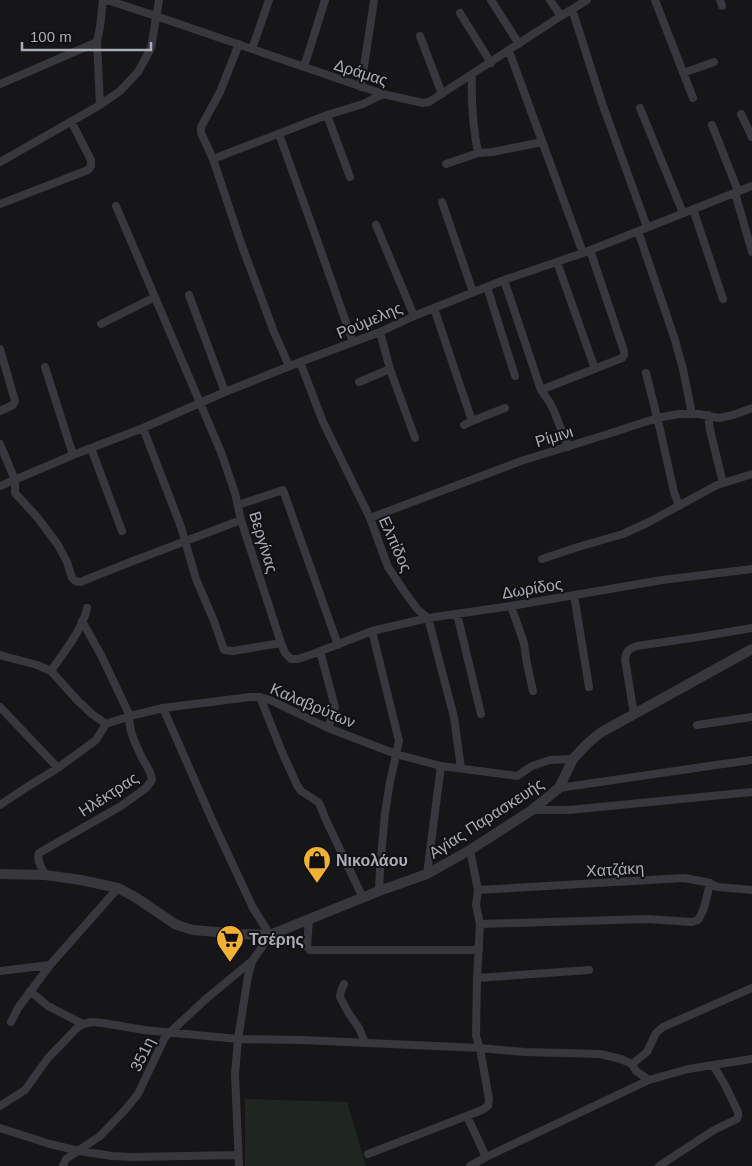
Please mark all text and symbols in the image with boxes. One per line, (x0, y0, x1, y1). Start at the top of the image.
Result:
scale bar (22, 20, 151, 52)
text: 100 m (30, 28, 72, 45)
street label: Δράμας (332, 56, 390, 89)
street label: Ρούμελης (334, 299, 405, 342)
street label: Ρίμινι (533, 423, 575, 450)
street label: Βεργίνας (246, 509, 281, 575)
street label: Ελπίδος (376, 514, 415, 575)
street label: Δωρίδος (500, 575, 564, 602)
street label: Καλαβρύτων (268, 680, 358, 731)
street label: Ηλέκτρας (76, 769, 141, 820)
street label: Αγίας Παρασκευής (426, 775, 547, 862)
shop icon: Νικολάου (302, 845, 332, 884)
place label: Νικολάου (336, 852, 408, 869)
street label: Χατζάκη (586, 859, 645, 881)
supermarket icon: Τσέρης (215, 924, 245, 963)
place label: Τσέρης (249, 931, 304, 949)
street label: 351η (127, 1034, 158, 1074)

